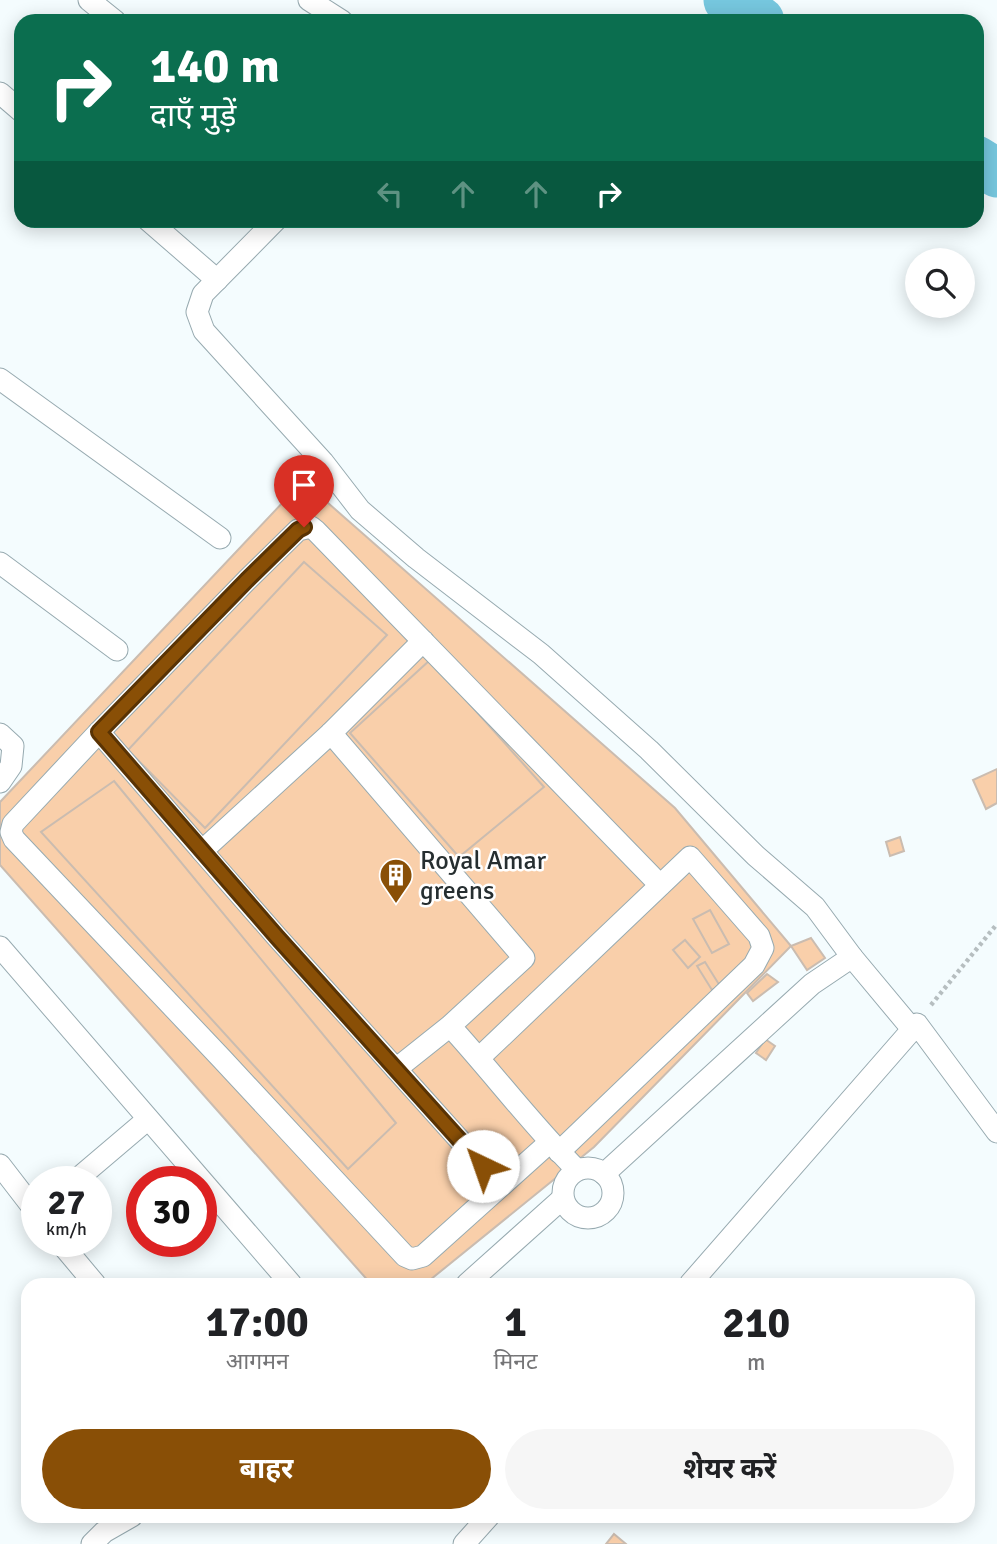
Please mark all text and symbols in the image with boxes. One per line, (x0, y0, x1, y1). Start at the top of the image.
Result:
text: 140 m (150, 36, 280, 96)
icon: right (35, 42, 126, 133)
text: दाएँ मुड़ें (150, 96, 236, 135)
icon: left (371, 175, 409, 213)
icon: ahead (444, 175, 482, 213)
icon: ahead (517, 175, 555, 213)
icon: right (590, 175, 628, 213)
map controls (905, 248, 975, 318)
button: search (905, 248, 975, 318)
pin (274, 455, 334, 527)
icon: arrive (285, 466, 323, 504)
place label: Royal Amar greens (420, 845, 547, 907)
building icon: Royal Amar greens (377, 856, 415, 905)
position arrow (446, 1129, 520, 1203)
speed limit sign: 30 (126, 1166, 217, 1257)
text: 27 (48, 1181, 85, 1224)
text: km/h (46, 1218, 87, 1240)
text: 17:00 (206, 1297, 309, 1348)
text: 1 (504, 1297, 527, 1348)
text: 210 (722, 1298, 790, 1349)
text: आगमन (226, 1347, 289, 1376)
text: मिनट (493, 1347, 538, 1376)
text: m (747, 1348, 765, 1377)
button: बाहर (42, 1429, 491, 1509)
button: शेयर करें (505, 1429, 954, 1509)

